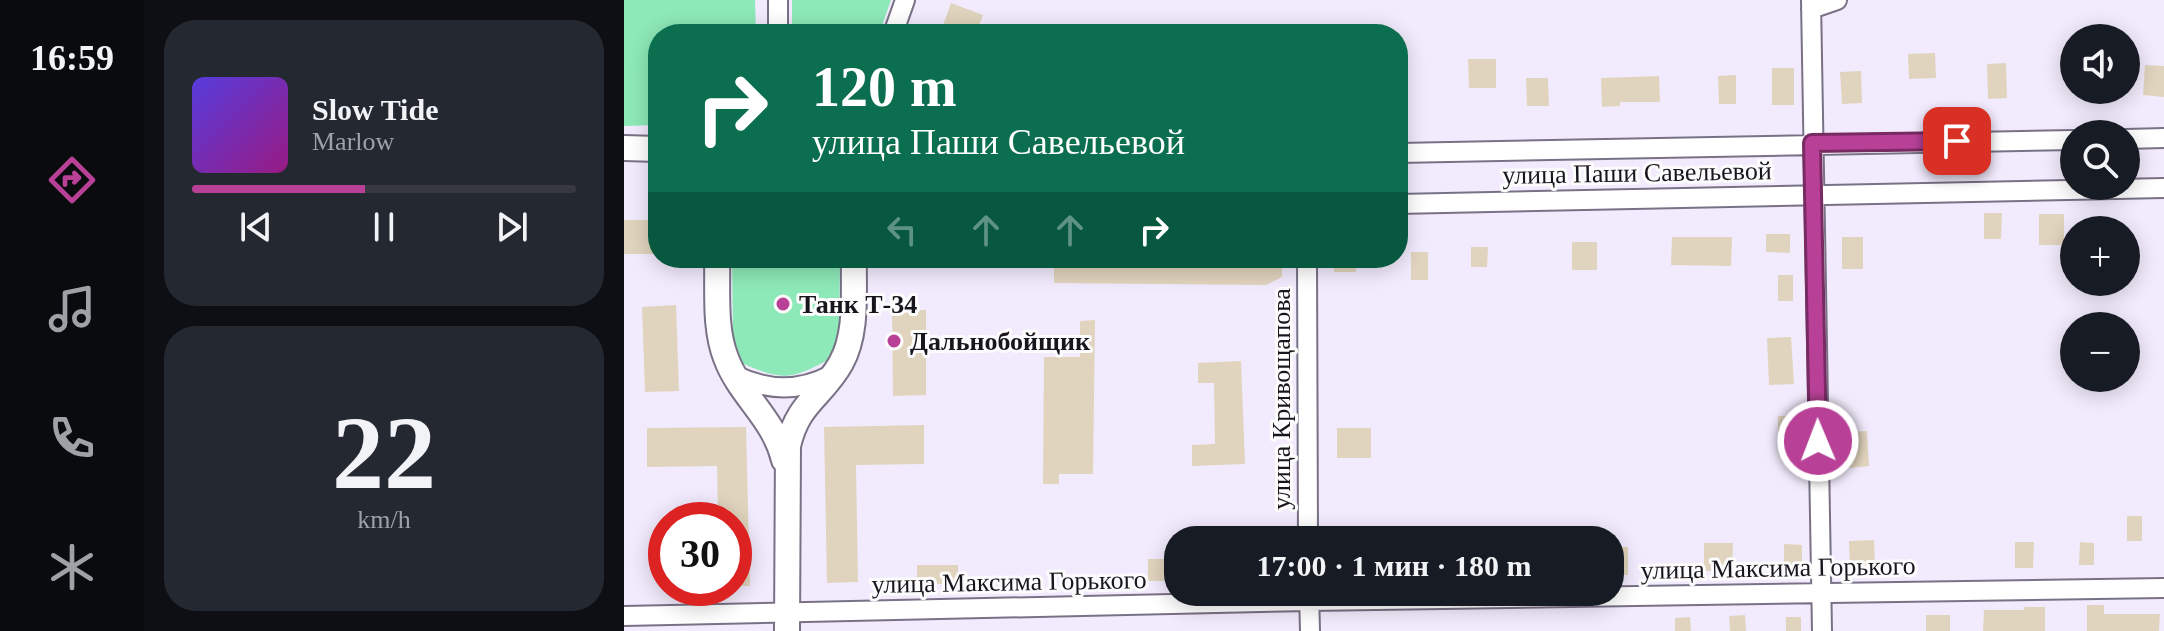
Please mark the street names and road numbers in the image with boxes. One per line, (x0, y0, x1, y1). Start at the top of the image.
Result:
street label: улица Паши Савельевой (1502, 156, 1772, 190)
street label: улица Кривощапова (1267, 288, 1296, 510)
street label: улица Максима Горького (1640, 551, 1916, 585)
street label: улица Максима Горького (871, 565, 1147, 599)

